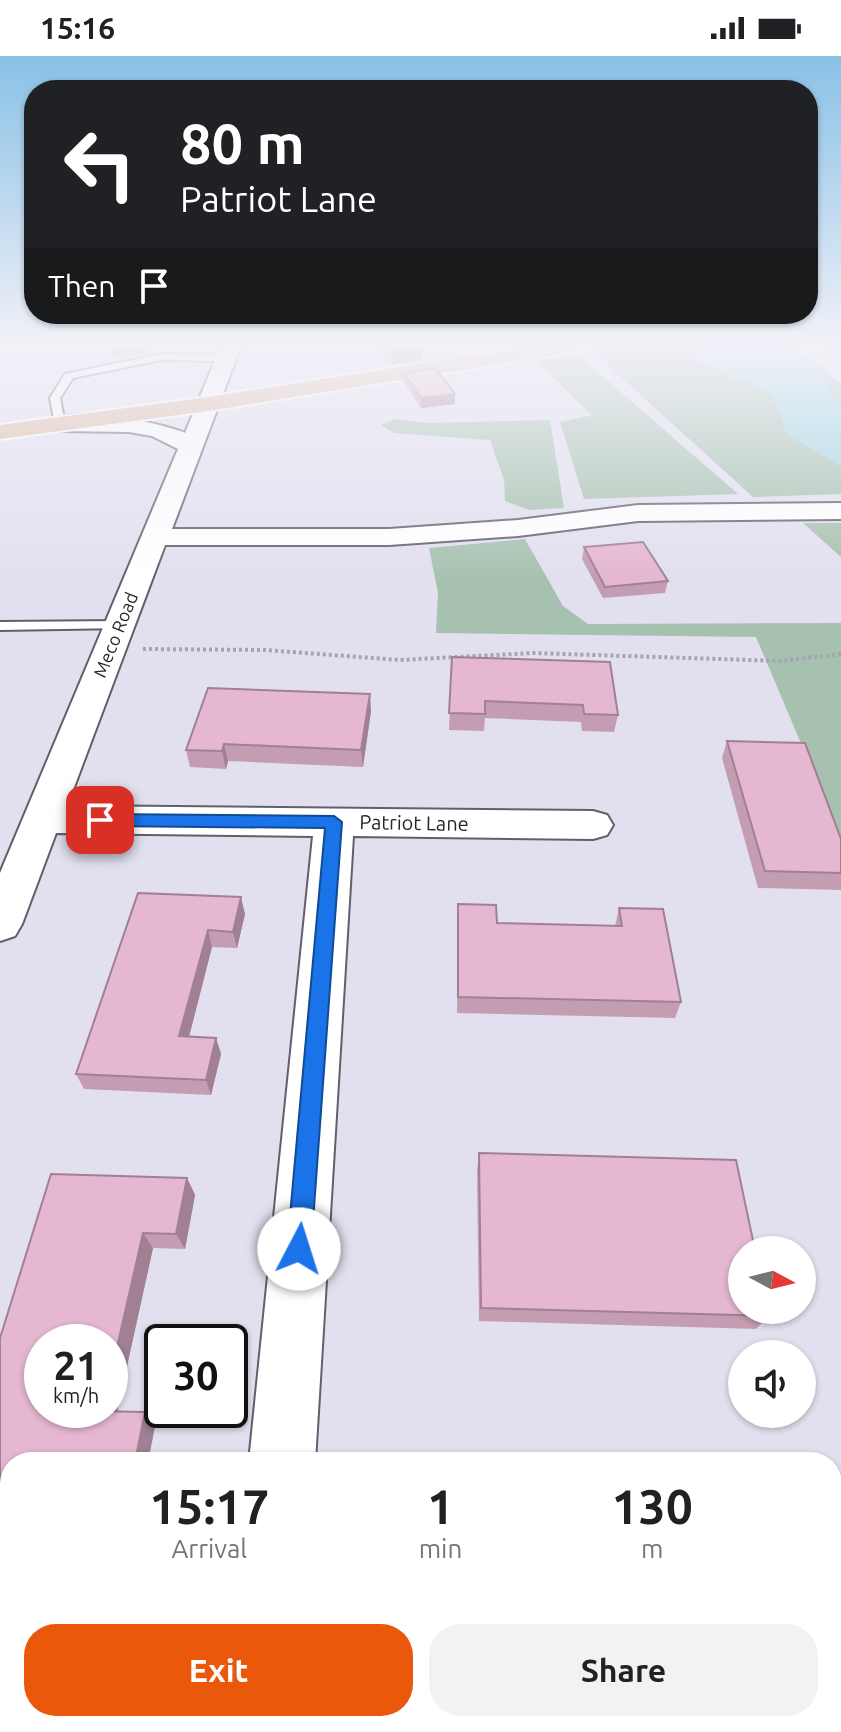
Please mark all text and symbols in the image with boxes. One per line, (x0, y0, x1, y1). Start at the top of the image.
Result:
text: 15:16 (40, 11, 115, 45)
icon: left (48, 112, 152, 216)
text: 80 m (180, 112, 305, 175)
text: Patriot Lane (180, 178, 377, 219)
icon: arrive (132, 264, 176, 308)
text: Then (48, 269, 116, 303)
street label: Meco Road (89, 589, 141, 680)
pin (66, 786, 134, 854)
icon: arrive (78, 798, 122, 842)
street label: Patriot Lane (359, 810, 469, 835)
position arrow (257, 1207, 341, 1291)
north arrow (728, 1236, 816, 1324)
map controls (728, 1236, 816, 1428)
speed limit sign: 30 (144, 1324, 248, 1428)
button: sound (728, 1340, 816, 1428)
text: 21 (53, 1343, 99, 1388)
text: km/h (53, 1384, 99, 1407)
text: 15:17 (149, 1479, 269, 1533)
text: 1 (427, 1479, 454, 1533)
text: 130 (612, 1479, 693, 1533)
text: Arrival (171, 1534, 247, 1563)
text: min (419, 1534, 462, 1563)
text: m (641, 1534, 663, 1563)
button: Exit (24, 1624, 413, 1716)
button: Share (429, 1624, 818, 1716)

